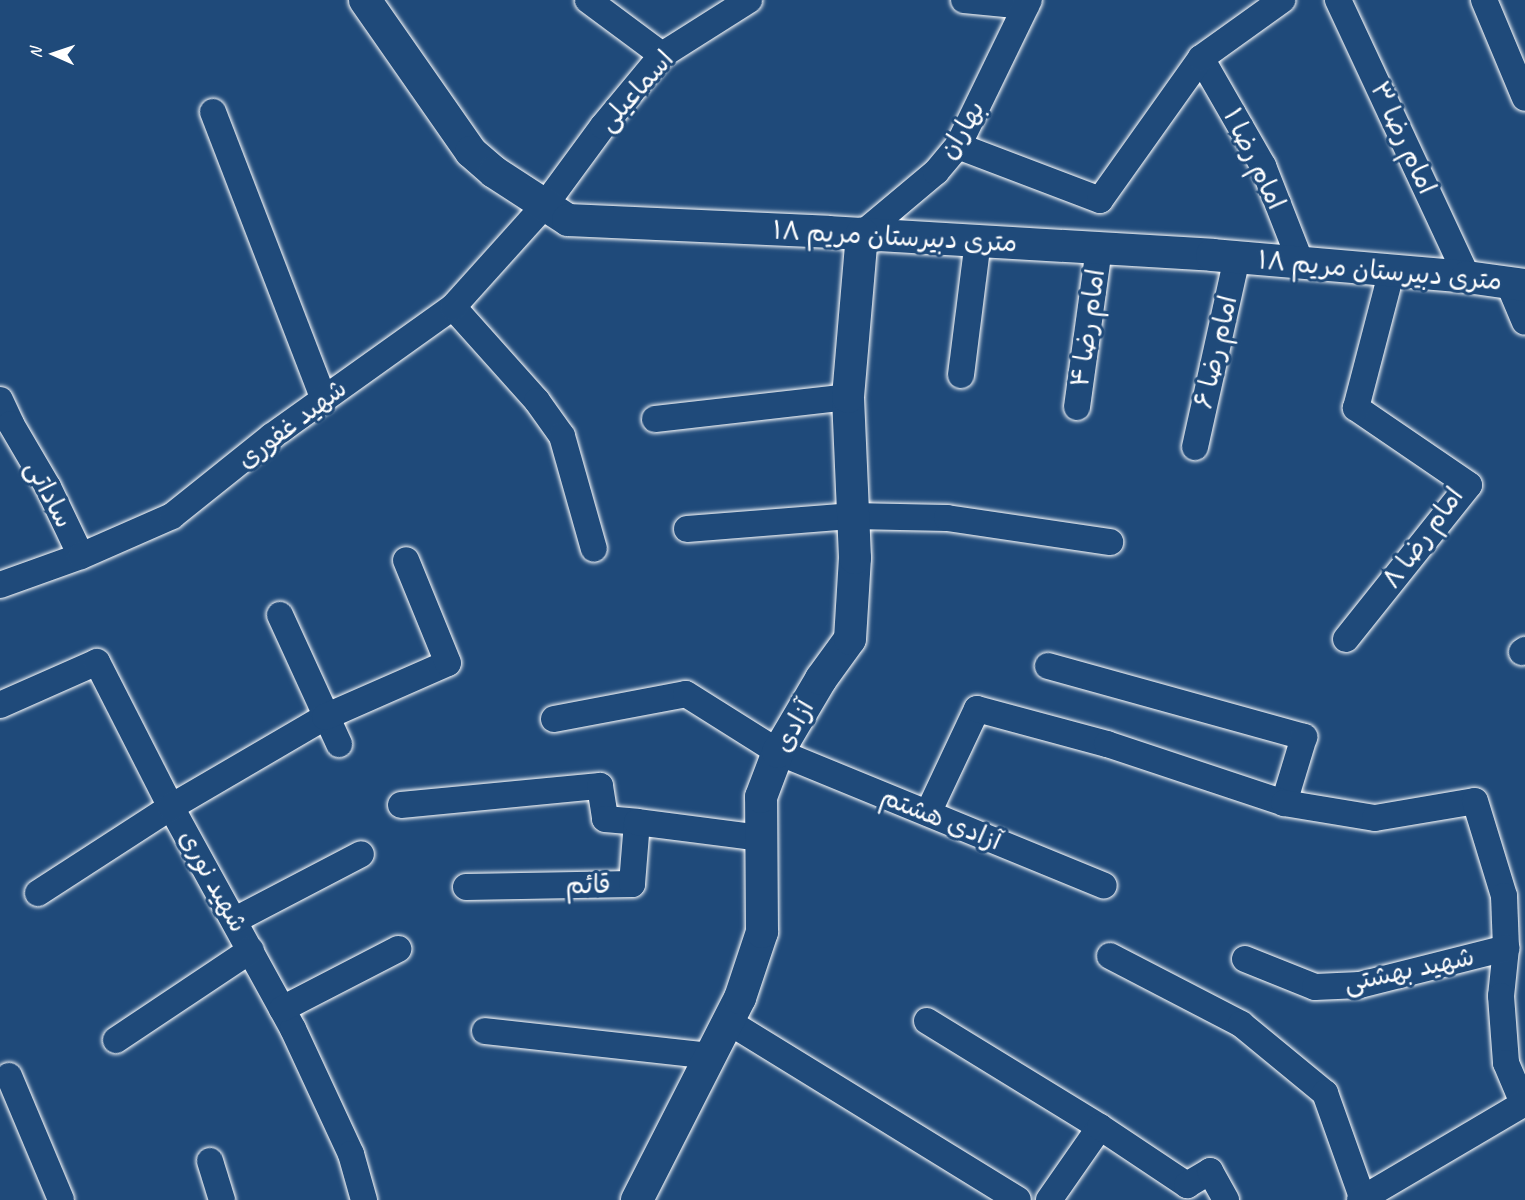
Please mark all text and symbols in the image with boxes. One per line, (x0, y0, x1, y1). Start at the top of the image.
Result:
north arrow (24, 24, 84, 84)
street label: اسماعیلی (592, 44, 680, 138)
text: N (26, 48, 46, 59)
street label: امام رضا ۳ (1363, 77, 1443, 199)
street label: بهاران (932, 95, 992, 165)
street label: امام رضا ۱ (1216, 103, 1292, 215)
street label: ۱۸ متری دبیرستان مریم (772, 215, 1018, 259)
street label: ۱۸ متری دبیرستان مریم (1257, 245, 1503, 297)
street label: امام رضا ۴ (1064, 267, 1112, 389)
street label: امام رضا ۶ (1188, 292, 1244, 412)
street label: شهید غفوری (231, 373, 353, 475)
street label: ساداتی (18, 455, 80, 533)
street label: امام رضا ۸ (1376, 481, 1470, 595)
street label: آزادی (767, 694, 821, 758)
street label: آزادی هشتم (876, 781, 1006, 857)
street label: شهید نوری (172, 824, 254, 938)
street label: قائم (565, 869, 611, 901)
street label: شهید بهشتی (1341, 941, 1477, 999)

